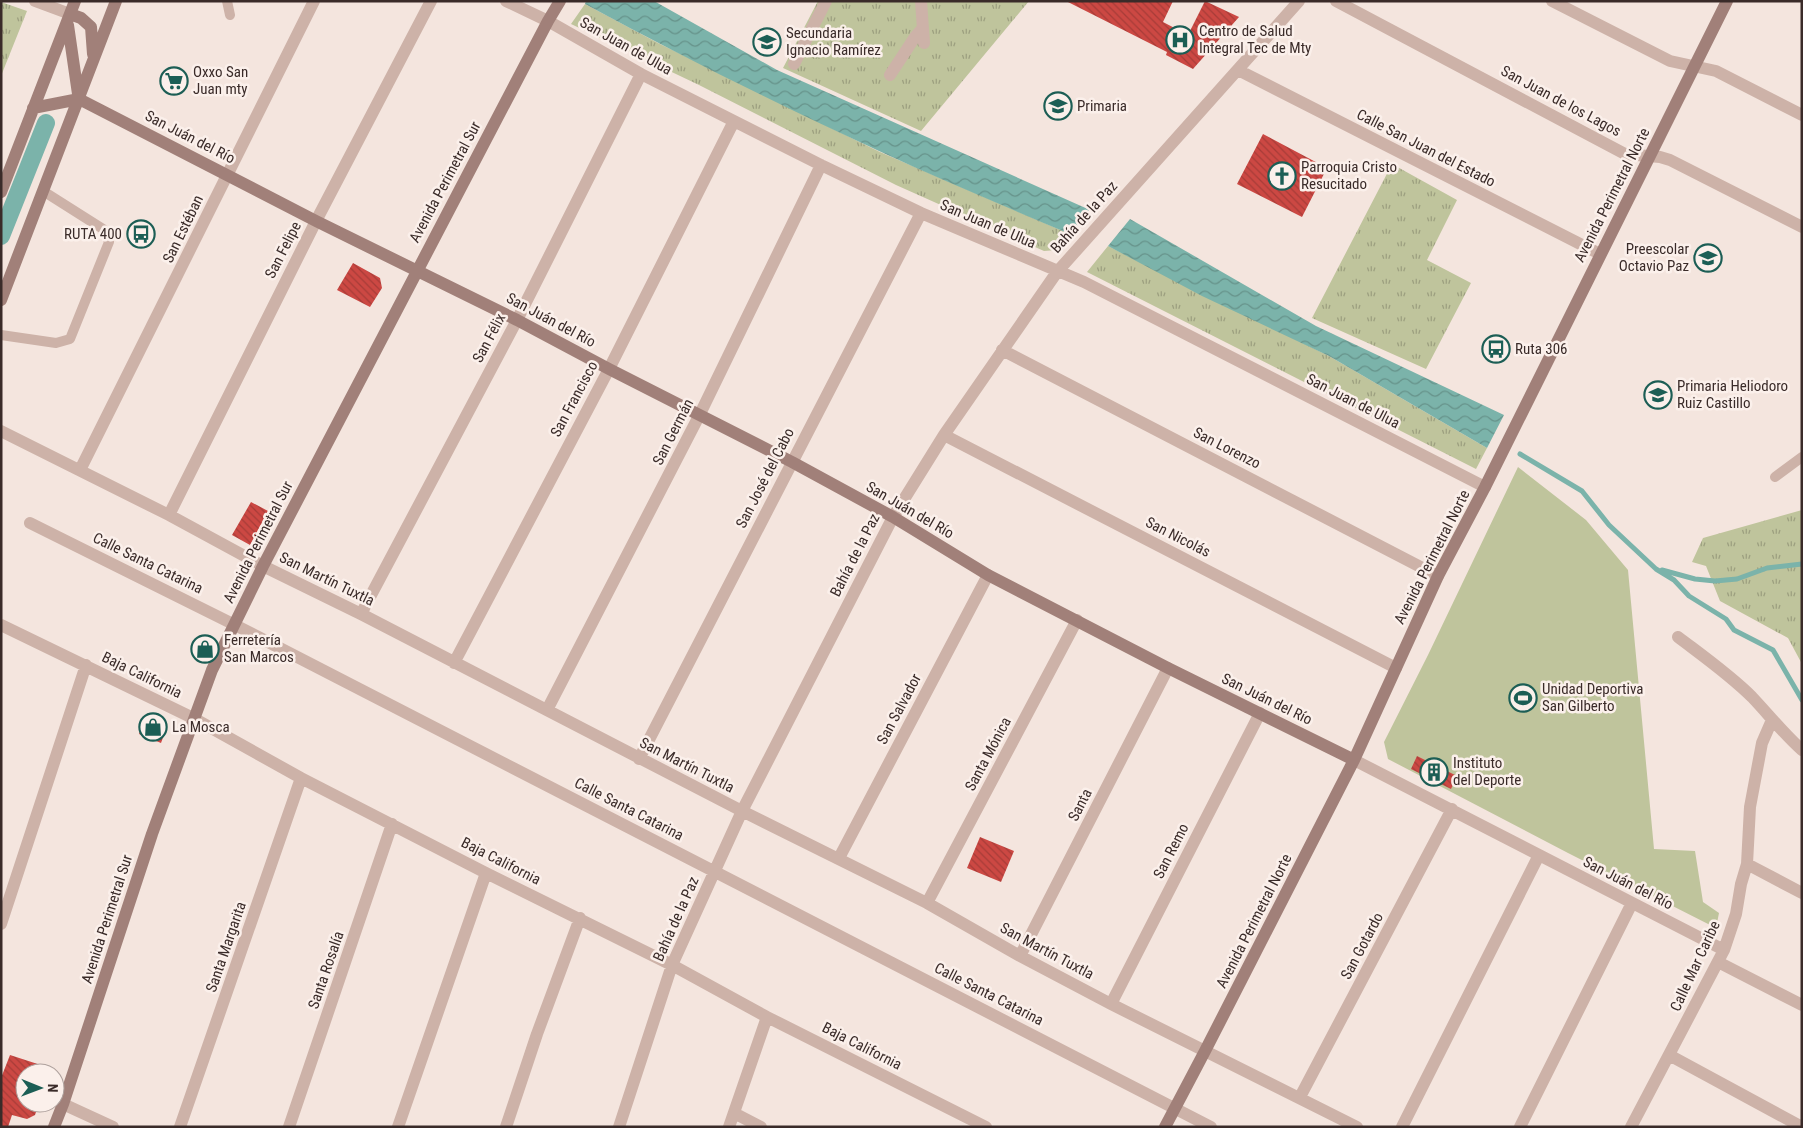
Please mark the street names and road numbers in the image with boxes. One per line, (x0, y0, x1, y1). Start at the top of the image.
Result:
street label: San Juan de Ulua (577, 13, 675, 79)
street label: San Juan de los Lagos (1498, 62, 1624, 140)
street label: Calle San Juan del Estado (1354, 105, 1498, 191)
street label: San Juán del Río (142, 107, 238, 167)
street label: Avenida Perimetral Sur (406, 118, 485, 246)
street label: Avenida Perimetral Norte (1570, 125, 1654, 265)
street label: Bahía de la Paz (1047, 177, 1121, 257)
street label: San Estéban (159, 192, 207, 266)
street label: San Juan de Ulua (937, 196, 1039, 252)
street label: San Felipe (261, 219, 305, 281)
street label: San Juán del Río (503, 289, 599, 351)
street label: San Félix (469, 310, 510, 366)
street label: San Francisco (547, 358, 601, 440)
street label: San Juan de Ulua (1303, 370, 1403, 432)
street label: San Germán (649, 396, 697, 468)
street label: San Lorenzo (1190, 423, 1264, 473)
street label: San José del Cabo (732, 425, 798, 531)
street label: Avenida Perimetral Sur (219, 478, 297, 606)
street label: San Juán del Río (863, 478, 957, 542)
street label: Avenida Perimetral Norte (1390, 487, 1474, 627)
street label: Bahía de la Paz (826, 510, 884, 600)
street label: San Nicolás (1143, 513, 1214, 561)
street label: Calle Santa Catarina (90, 529, 206, 597)
street label: San Martín Tuxtla (277, 548, 377, 610)
street label: Baja California (99, 648, 185, 702)
street label: San Juán del Río (1219, 669, 1315, 729)
street label: San Salvador (873, 670, 925, 747)
street label: Santa Mónica (961, 714, 1015, 794)
street label: San Martín Tuxtla (637, 733, 737, 797)
street label: Calle Santa Catarina (571, 774, 687, 844)
street label: Santa (1064, 786, 1096, 824)
street label: San Remo (1149, 820, 1193, 882)
street label: Baja California (458, 833, 544, 889)
street label: Avenida Perimetral Norte (1212, 851, 1296, 991)
street label: Avenida Perimetral Sur (78, 852, 136, 986)
street label: San Juán del Río (1580, 853, 1676, 913)
street label: Bahía de la Paz (649, 874, 703, 964)
street label: Santa Margarita (202, 899, 250, 995)
street label: San Gotardo (1337, 910, 1387, 982)
street label: Calle Mar Caribe (1666, 918, 1724, 1014)
street label: San Martín Tuxtla (997, 919, 1097, 983)
street label: Santa Rosalía (304, 929, 348, 1011)
street label: Calle Santa Catarina (931, 959, 1047, 1029)
street label: Baja California (819, 1018, 905, 1074)

